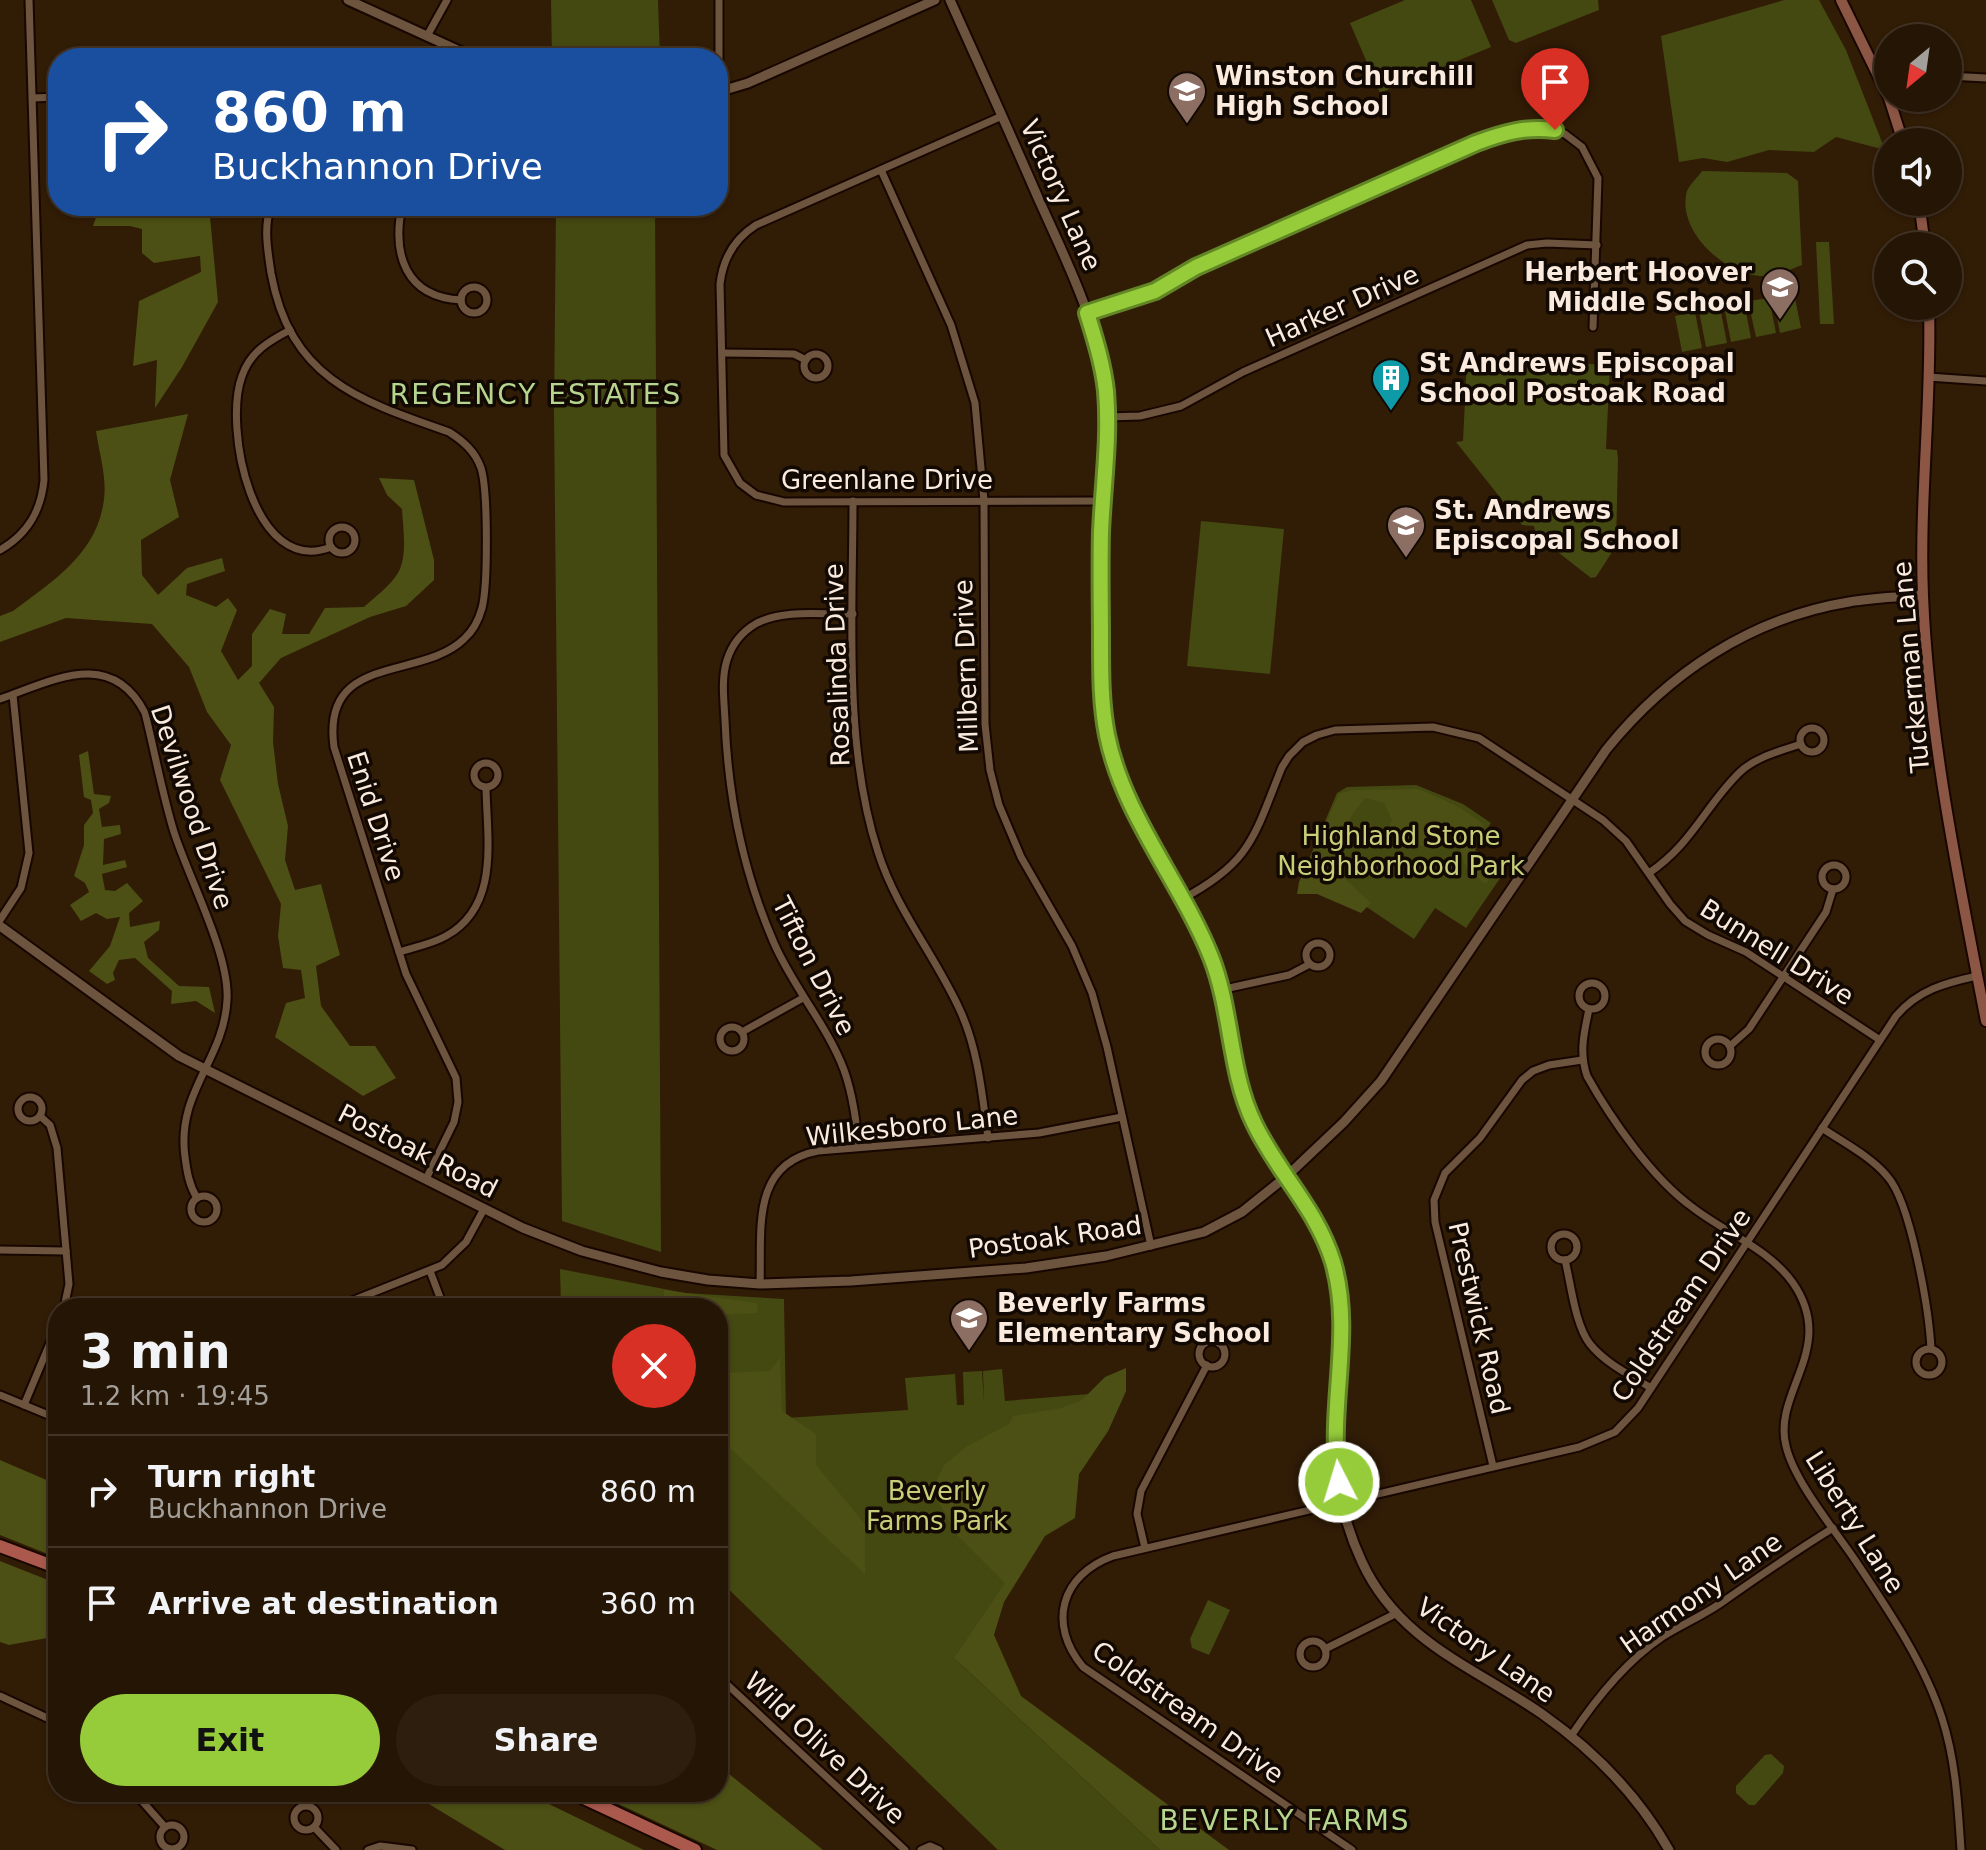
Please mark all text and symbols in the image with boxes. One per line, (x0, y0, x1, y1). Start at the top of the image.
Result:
north arrow (1874, 24, 1962, 112)
map controls (1874, 24, 1962, 320)
pin (1521, 48, 1589, 130)
icon: arrive (1533, 60, 1577, 104)
place label: Winston Churchill High School (1215, 61, 1474, 121)
school or university icon: Winston Churchill High School (1166, 70, 1208, 125)
text: 860 m (212, 79, 407, 144)
icon: right (80, 80, 184, 184)
street label: Victory Lane (1014, 115, 1108, 275)
button: sound (1874, 128, 1962, 216)
text: Buckhannon Drive (212, 146, 543, 187)
button: search (1874, 232, 1962, 320)
place label: Herbert Hoover Middle School (1524, 257, 1752, 317)
street label: Harker Drive (1261, 259, 1423, 353)
school or university icon: Herbert Hoover Middle School (1759, 266, 1801, 321)
place label: St Andrews Episcopal School Postoak Road (1419, 348, 1735, 408)
building icon: St Andrews Episcopal School Postoak Road (1370, 357, 1412, 412)
district label: REGENCY ESTATES (390, 378, 682, 411)
street label: Greenlane Drive (781, 465, 993, 495)
place label: St. Andrews Episcopal School (1434, 495, 1679, 555)
school or university icon: St. Andrews Episcopal School (1385, 504, 1427, 559)
street label: Tuckerman Lane (1887, 560, 1935, 775)
street label: Rosalinda Drive (818, 563, 856, 767)
street label: Milbern Drive (948, 579, 984, 753)
street label: Devilwood Drive (145, 701, 239, 913)
street label: Enid Drive (341, 748, 411, 884)
park label: Highland Stone Neighborhood Park (1277, 821, 1525, 881)
street label: Tifton Drive (766, 891, 862, 1040)
street label: Bunnell Drive (1695, 893, 1859, 1011)
street label: Postoak Road (333, 1098, 503, 1204)
street label: Wilkesboro Lane (805, 1100, 1019, 1152)
street label: Coldstream Drive (1605, 1203, 1757, 1407)
street label: Postoak Road (966, 1210, 1144, 1264)
street label: Prestwick Road (1442, 1219, 1516, 1417)
place label: Beverly Farms Elementary School (997, 1288, 1271, 1348)
school or university icon: Beverly Farms Elementary School (948, 1297, 990, 1352)
text: 3 min (80, 1323, 231, 1379)
button: close (612, 1324, 696, 1408)
text: 1.2 km · 19:45 (80, 1381, 270, 1411)
position arrow (1297, 1440, 1381, 1524)
street label: Liberty Lane (1799, 1446, 1911, 1598)
text: Turn right (148, 1459, 315, 1494)
icon: right (80, 1469, 124, 1513)
text: 860 m (600, 1474, 696, 1509)
park label: Beverly Farms Park (866, 1476, 1008, 1536)
text: Buckhannon Drive (148, 1494, 387, 1524)
street label: Harmony Lane (1615, 1526, 1787, 1660)
icon: arrive (80, 1581, 124, 1625)
text: Arrive at destination (148, 1586, 499, 1621)
text: 360 m (600, 1586, 696, 1621)
street label: Victory Lane (1411, 1591, 1561, 1709)
street label: Coldstream Drive (1087, 1635, 1289, 1789)
street label: Wild Olive Drive (739, 1666, 911, 1830)
button: Exit (80, 1694, 380, 1786)
button: Share (396, 1694, 696, 1786)
district label: BEVERLY FARMS (1159, 1804, 1411, 1837)

